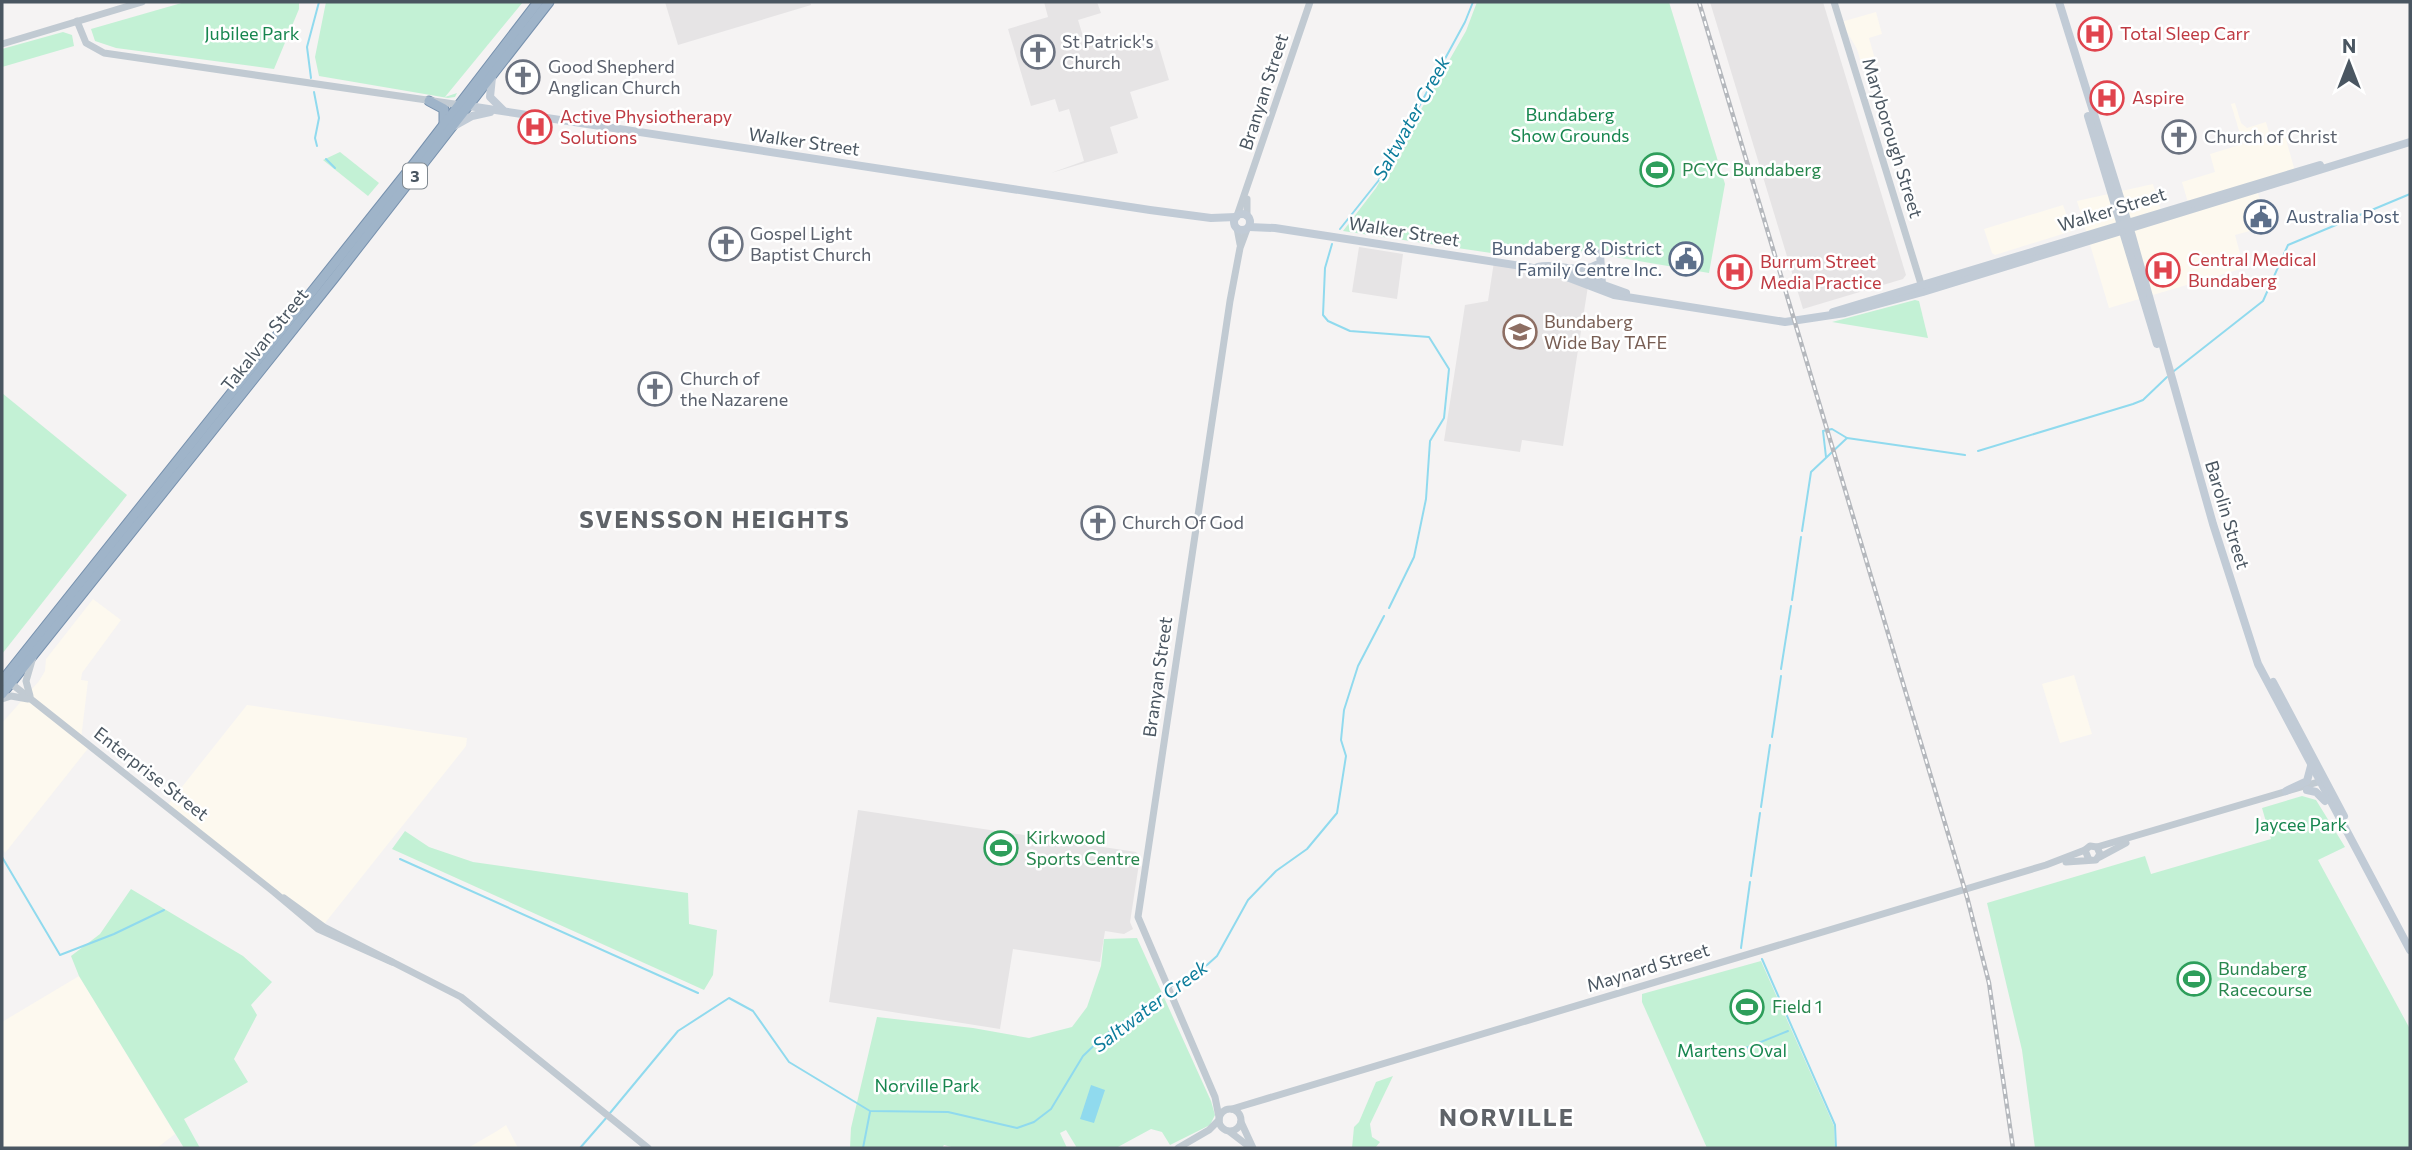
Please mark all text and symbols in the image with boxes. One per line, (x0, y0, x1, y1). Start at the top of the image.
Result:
hospital icon: Total Sleep Carr (2076, 15, 2114, 53)
park label: Jubilee Park (204, 22, 300, 44)
place label: Total Sleep Carr (2120, 22, 2250, 44)
north arrow (2314, 28, 2384, 98)
place label: St Patrick's Church (1062, 30, 1154, 73)
street label: Branyan Street (1234, 31, 1292, 153)
church icon: St Patrick's Church (1019, 33, 1057, 71)
text: N (2342, 34, 2356, 57)
water label: Saltwater Creek (1367, 51, 1454, 184)
place label: Good Shepherd Anglican Church (548, 55, 681, 98)
street label: Maryborough Street (1858, 55, 1928, 221)
church icon: Good Shepherd Anglican Church (504, 58, 542, 96)
hospital icon: Aspire (2088, 79, 2126, 117)
place label: Aspire (2132, 86, 2184, 108)
park label: Bundaberg Show Grounds (1511, 103, 1629, 146)
place label: Active Physiotherapy Solutions (560, 105, 732, 148)
hospital icon: Active Physiotherapy Solutions (516, 108, 554, 146)
church icon: Church of Christ (2160, 118, 2198, 156)
street label: Walker Street (747, 122, 861, 160)
place label: Church of Christ (2204, 125, 2337, 147)
sports icon: PCYC Bundaberg (1638, 151, 1676, 189)
place label: PCYC Bundaberg (1682, 158, 1822, 180)
road number: 3 (403, 164, 427, 188)
street label: Walker Street (2055, 182, 2168, 236)
public building icon: Australia Post (2242, 198, 2280, 236)
place label: Australia Post (2286, 205, 2399, 227)
street label: Walker Street (1347, 211, 1461, 251)
place label: Gospel Light Baptist Church (750, 222, 871, 265)
church icon: Gospel Light Baptist Church (707, 225, 745, 263)
place label: Bundaberg & District Family Centre Inc. (1492, 237, 1662, 280)
public building icon: Bundaberg & District Family Centre Inc. (1667, 240, 1705, 278)
place label: Central Medical Bundaberg (2188, 248, 2317, 291)
place label: Burrum Street Media Practice (1760, 250, 1882, 293)
hospital icon: Central Medical Bundaberg (2144, 251, 2182, 289)
hospital icon: Burrum Street Media Practice (1716, 253, 1754, 291)
street label: Takalvan Street (216, 283, 312, 395)
place label: Bundaberg Wide Bay TAFE (1544, 310, 1667, 353)
school or university icon: Bundaberg Wide Bay TAFE (1501, 313, 1539, 351)
place label: Church of the Nazarene (680, 367, 788, 410)
church icon: Church of the Nazarene (636, 370, 674, 408)
street label: Barolin Street (2201, 458, 2255, 572)
district label: SVENSSON HEIGHTS (579, 504, 851, 533)
church icon: Church Of God (1079, 504, 1117, 542)
place label: Church Of God (1122, 511, 1244, 533)
street label: Branyan Street (1138, 615, 1176, 738)
street label: Enterprise Street (90, 722, 213, 825)
park label: Jaycee Park (2255, 813, 2347, 835)
place label: Kirkwood Sports Centre (1026, 826, 1140, 869)
sports icon: Kirkwood Sports Centre (982, 829, 1020, 867)
street label: Maynard Street (1584, 938, 1712, 996)
water label: Saltwater Creek (1088, 954, 1212, 1056)
place label: Bundaberg Racecourse (2218, 957, 2312, 1000)
sports icon: Bundaberg Racecourse (2175, 960, 2213, 998)
sports icon: Field 1 (1728, 988, 1766, 1026)
place label: Field 1 (1772, 995, 1823, 1017)
park label: Martens Oval (1677, 1039, 1787, 1061)
park label: Norville Park (874, 1074, 980, 1096)
district label: NORVILLE (1439, 1102, 1575, 1131)

